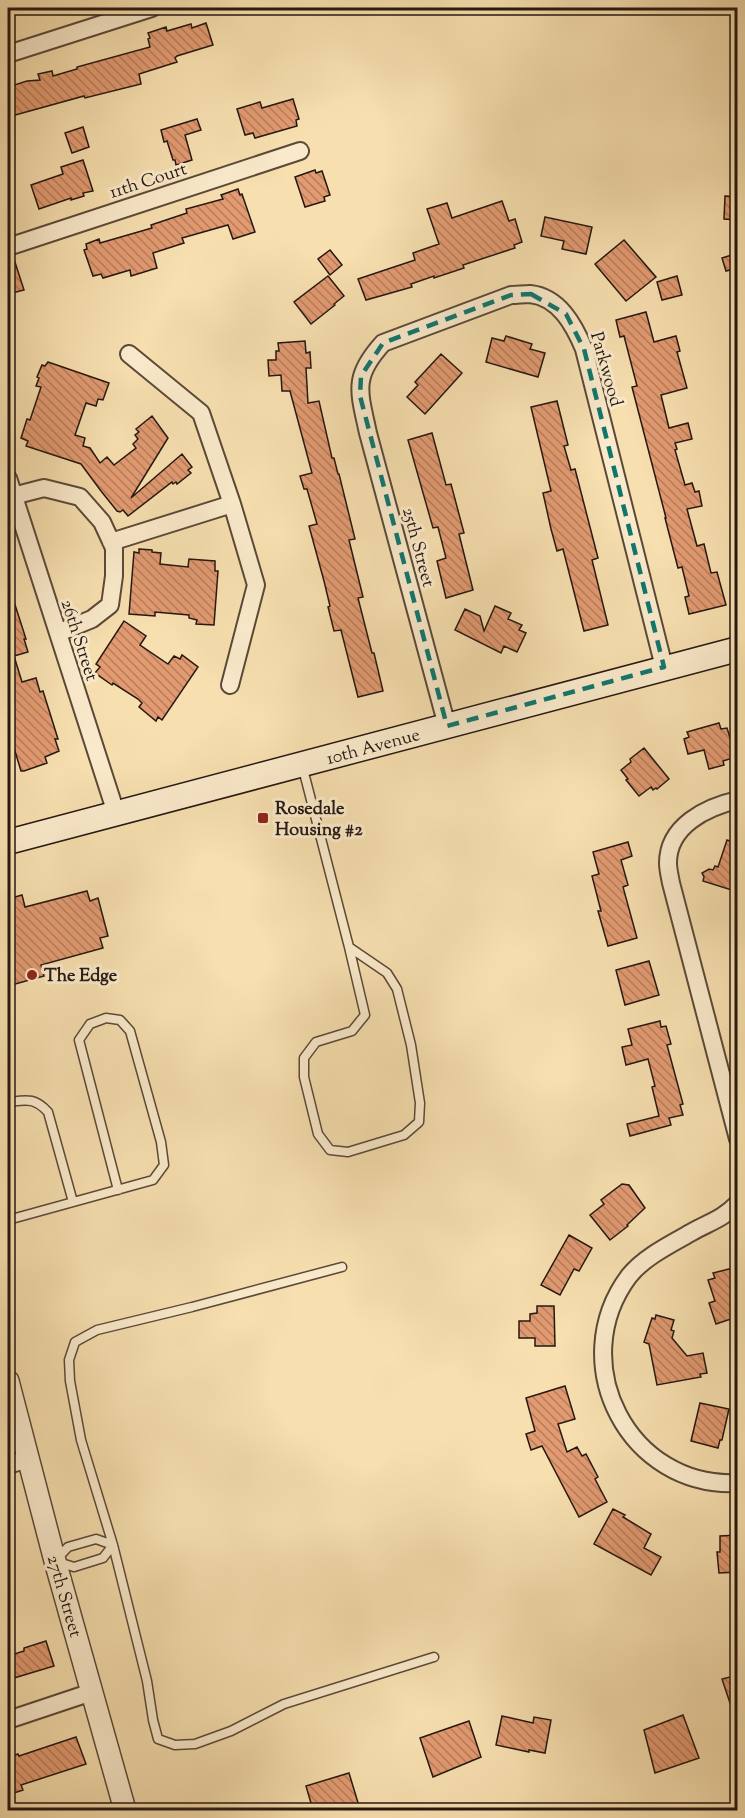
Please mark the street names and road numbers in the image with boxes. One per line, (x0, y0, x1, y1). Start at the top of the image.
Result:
street label: 11th Court (107, 157, 191, 207)
street label: Parkwood (582, 329, 628, 410)
street label: 25th Street (394, 505, 440, 590)
street label: 26th Street (53, 597, 103, 685)
street label: 10th Avenue (324, 723, 423, 773)
street label: 27th Street (39, 1552, 87, 1641)

